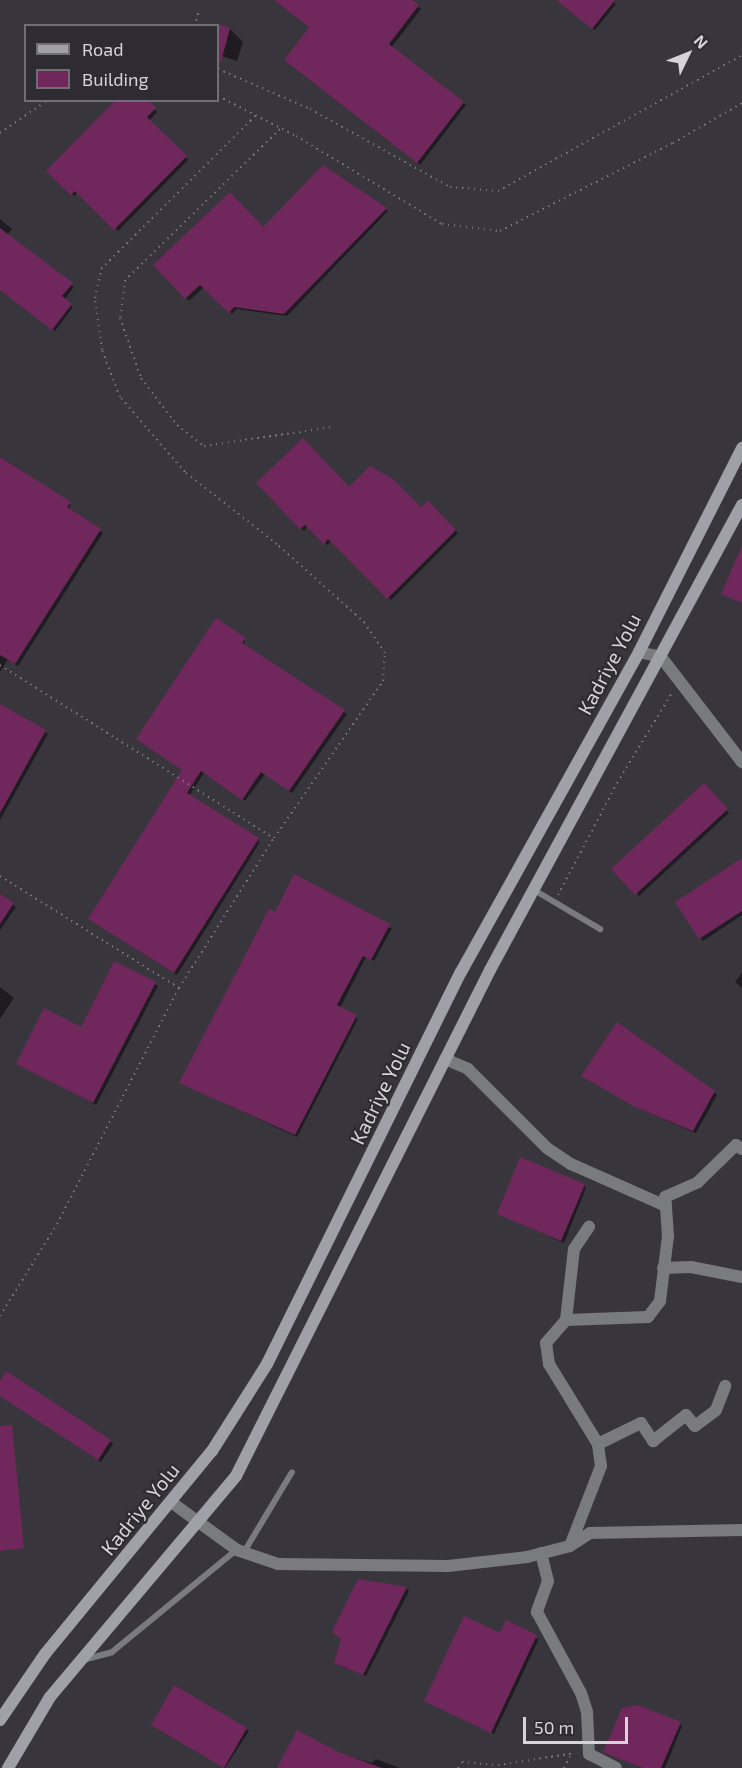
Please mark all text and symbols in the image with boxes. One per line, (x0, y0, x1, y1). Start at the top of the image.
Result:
legend (24, 24, 219, 102)
north arrow (658, 24, 718, 84)
text: N (691, 31, 712, 52)
text: Road (82, 38, 123, 60)
text: Building (82, 68, 149, 90)
street label: Kadriye Yolu (572, 609, 646, 719)
street label: Kadriye Yolu (345, 1038, 415, 1148)
street label: Kadriye Yolu (96, 1458, 184, 1560)
scale bar (526, 1705, 631, 1743)
text: 50 m (534, 1716, 574, 1738)

